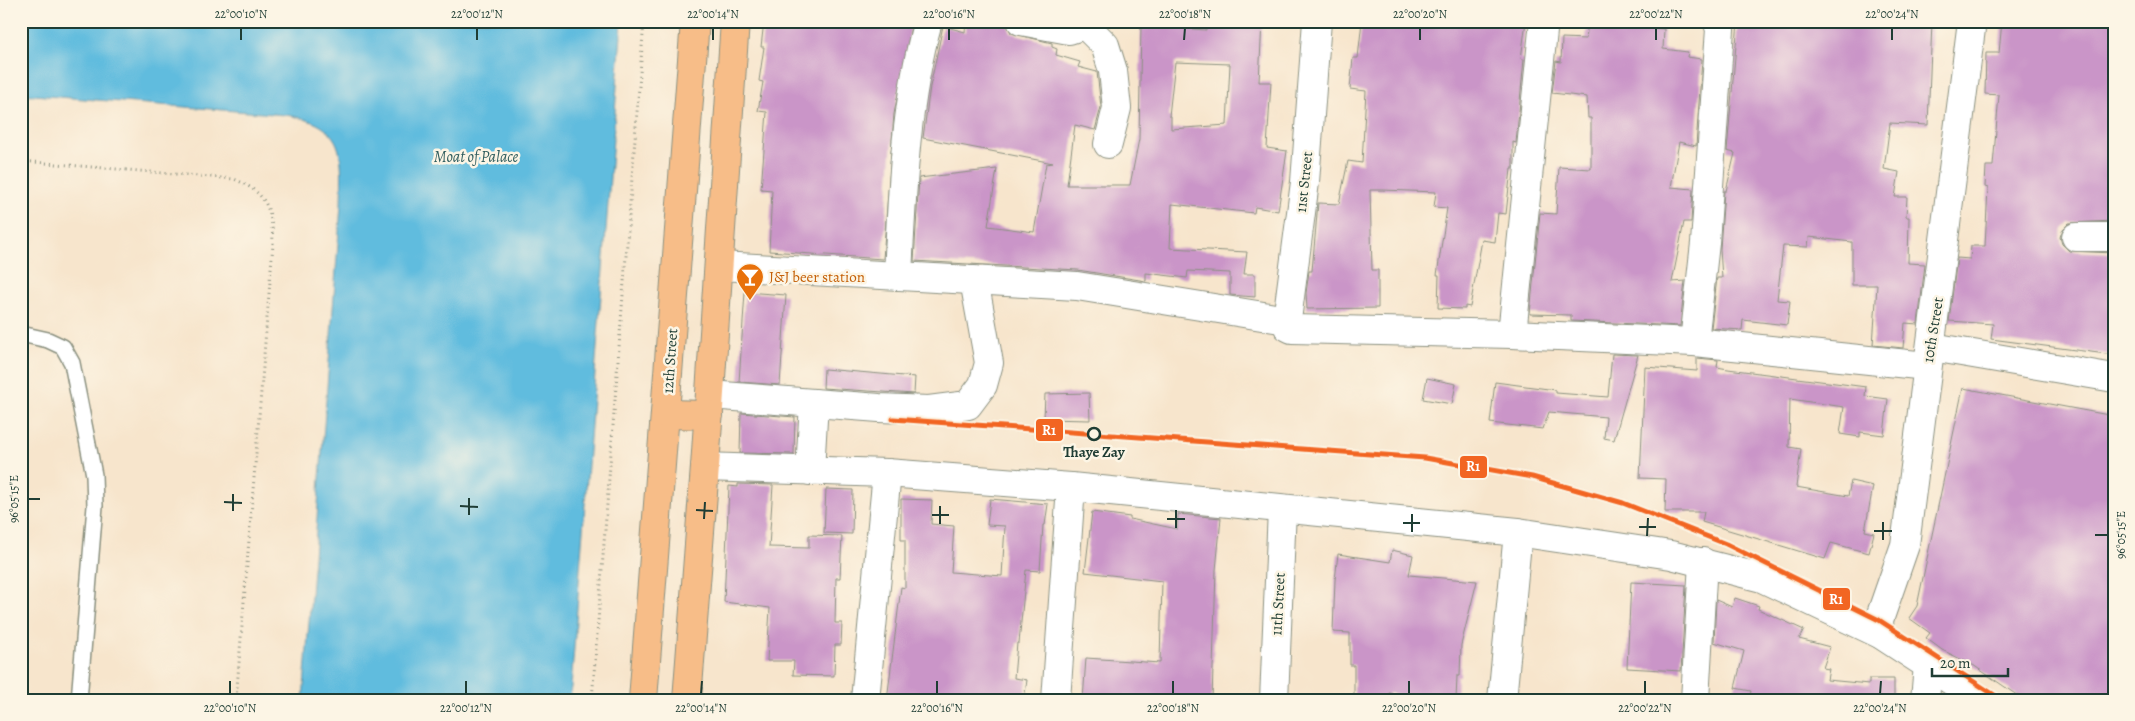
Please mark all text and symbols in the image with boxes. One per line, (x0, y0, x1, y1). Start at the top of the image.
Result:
text: 22°00'10"N (215, 6, 268, 22)
text: 22°00'12"N (451, 6, 503, 22)
text: 22°00'14"N (687, 6, 739, 22)
text: 22°00'16"N (923, 6, 975, 22)
text: 22°00'18"N (1159, 6, 1211, 22)
text: 22°00'20"N (1393, 6, 1447, 22)
text: 22°00'22"N (1629, 6, 1683, 22)
text: 22°00'24"N (1865, 6, 1919, 22)
water label: Moat of Palace (434, 146, 519, 168)
street label: 11st Street (1291, 151, 1317, 213)
bar icon: J&J beer station (735, 262, 765, 301)
place label: J&J beer station (769, 267, 865, 287)
street label: 10th Street (1918, 296, 1948, 364)
street label: 12th Street (658, 328, 682, 394)
line badge: R1 (1035, 418, 1064, 442)
text: R1 (1042, 421, 1056, 440)
marker: Thaye Zay (1087, 427, 1101, 441)
place label: Thaye Zay (1063, 442, 1126, 462)
line badge: R1 (1459, 455, 1488, 479)
text: R1 (1466, 457, 1480, 476)
text: 96°05'15"E (6, 475, 22, 523)
text: 96°05'15"E (2113, 511, 2129, 559)
street label: 11th Street (1266, 572, 1290, 636)
line badge: R1 (1822, 587, 1851, 611)
text: R1 (1829, 590, 1843, 609)
scale bar (1932, 646, 2009, 678)
text: 20 m (1940, 653, 1971, 673)
text: 22°00'10"N (204, 700, 257, 716)
text: 22°00'12"N (440, 700, 492, 716)
text: 22°00'14"N (675, 700, 727, 716)
text: 22°00'16"N (911, 700, 963, 716)
text: 22°00'18"N (1147, 700, 1199, 716)
text: 22°00'20"N (1382, 700, 1436, 716)
text: 22°00'22"N (1618, 700, 1672, 716)
text: 22°00'24"N (1853, 700, 1907, 716)

